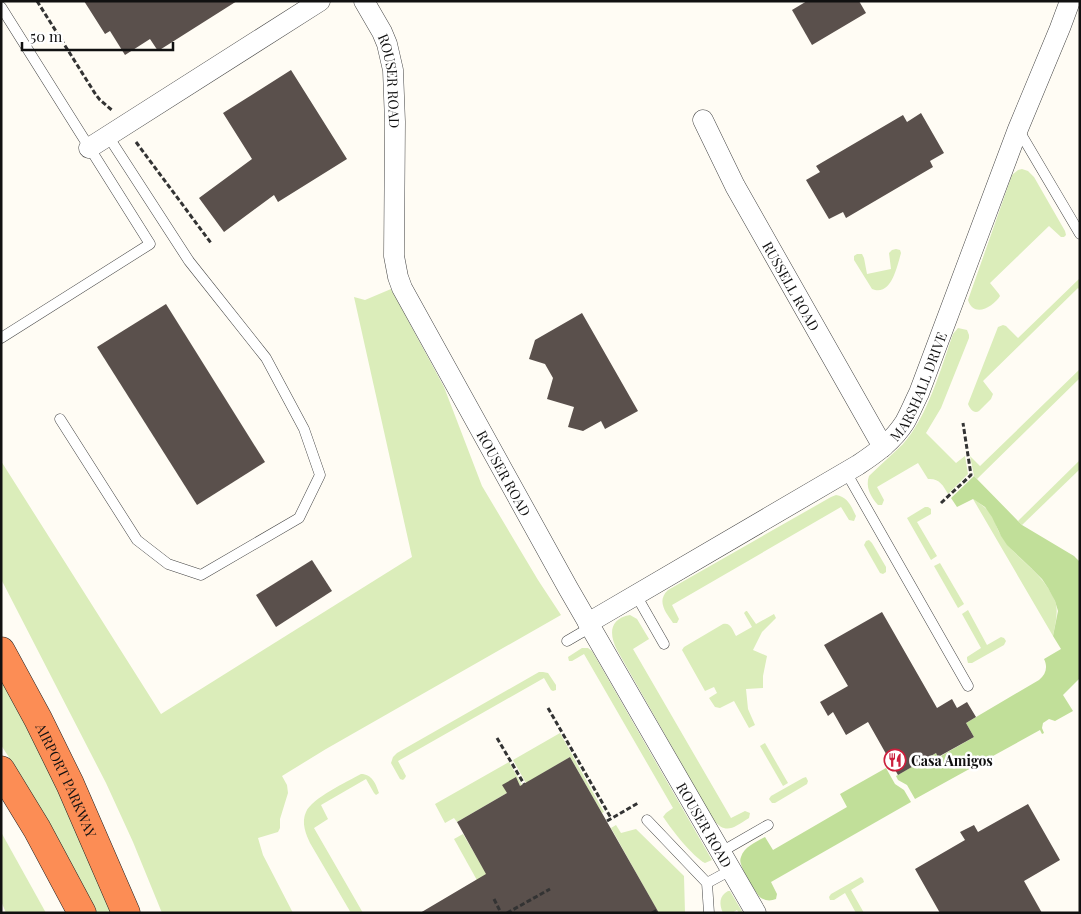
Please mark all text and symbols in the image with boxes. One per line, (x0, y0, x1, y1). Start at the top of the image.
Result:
scale bar (22, 20, 174, 52)
text: 50 m (30, 26, 63, 46)
street label: ROUSER ROAD (374, 31, 405, 128)
street label: RUSSELL ROAD (759, 238, 824, 334)
street label: MARSHALL DRIVE (885, 329, 951, 445)
street label: ROUSER ROAD (473, 427, 536, 519)
street label: AIRPORT PARKWAY (31, 719, 102, 841)
restaurant icon: Casa Amigos (883, 748, 907, 772)
place label: Casa Amigos (911, 751, 993, 770)
street label: ROUSER ROAD (673, 779, 737, 871)

